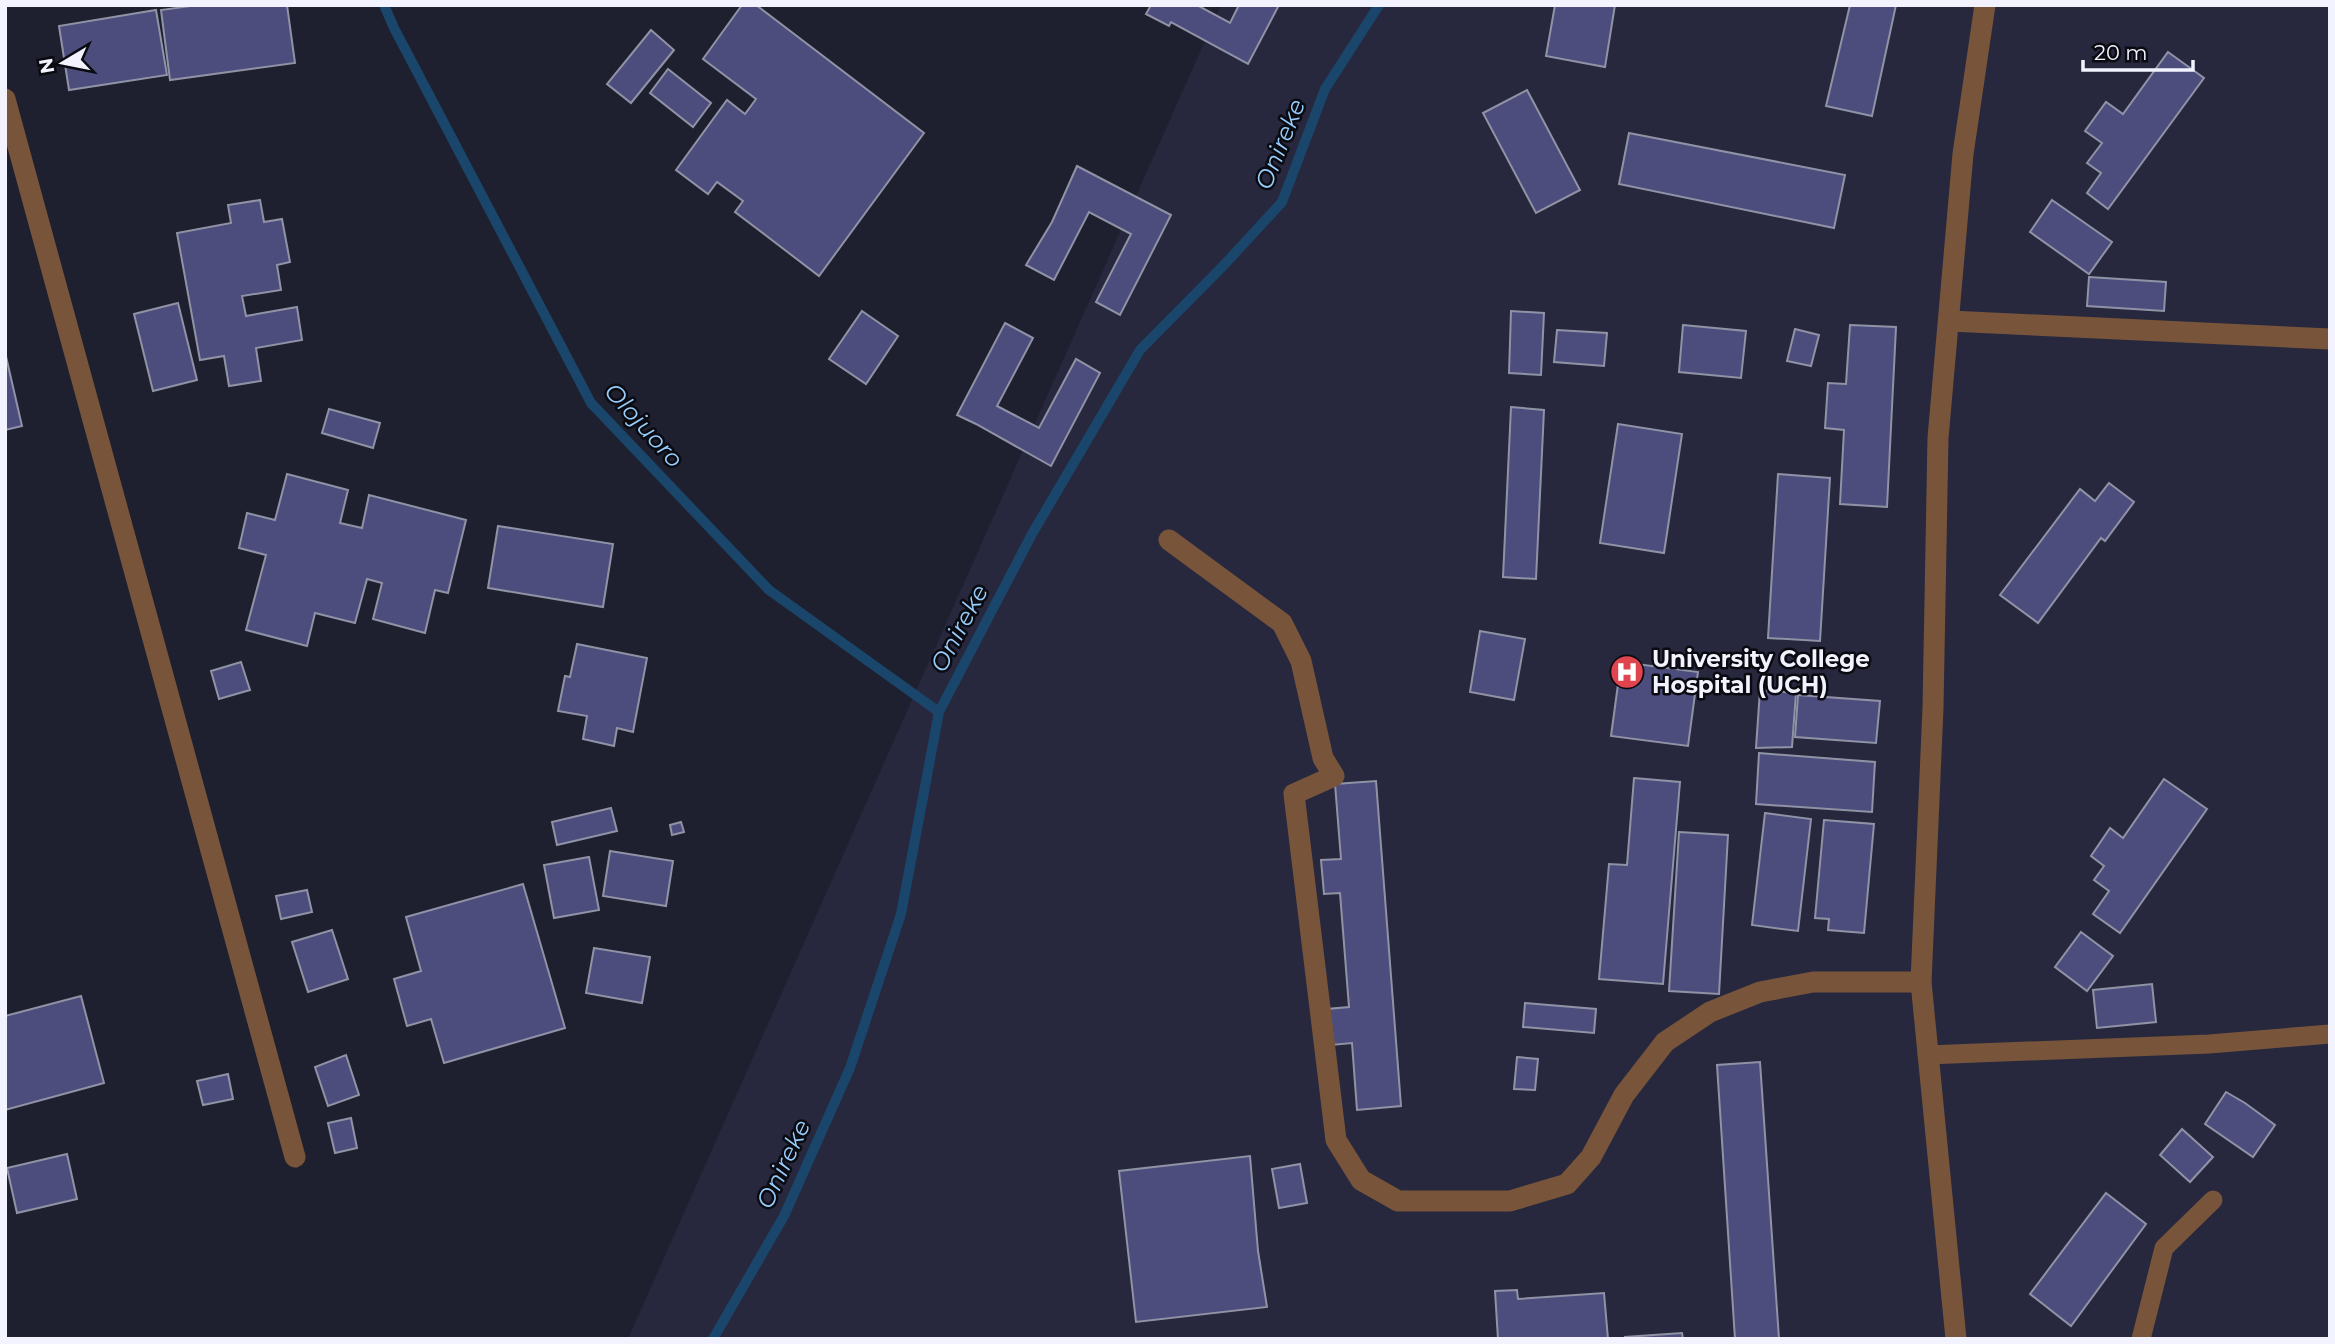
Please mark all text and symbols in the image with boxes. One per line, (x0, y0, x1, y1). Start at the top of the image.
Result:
north arrow (28, 28, 98, 98)
scale bar (2083, 28, 2193, 72)
text: 20 m (2094, 40, 2148, 65)
text: N (34, 56, 59, 75)
water label: Onireke (1249, 95, 1311, 193)
water label: Olojuoro (599, 377, 689, 473)
water label: Onireke (924, 579, 994, 677)
place label: University College Hospital (UCH) (1652, 645, 1870, 699)
hospital icon: University College Hospital (UCH) (1608, 653, 1646, 691)
water label: Onireke (750, 1115, 816, 1213)

